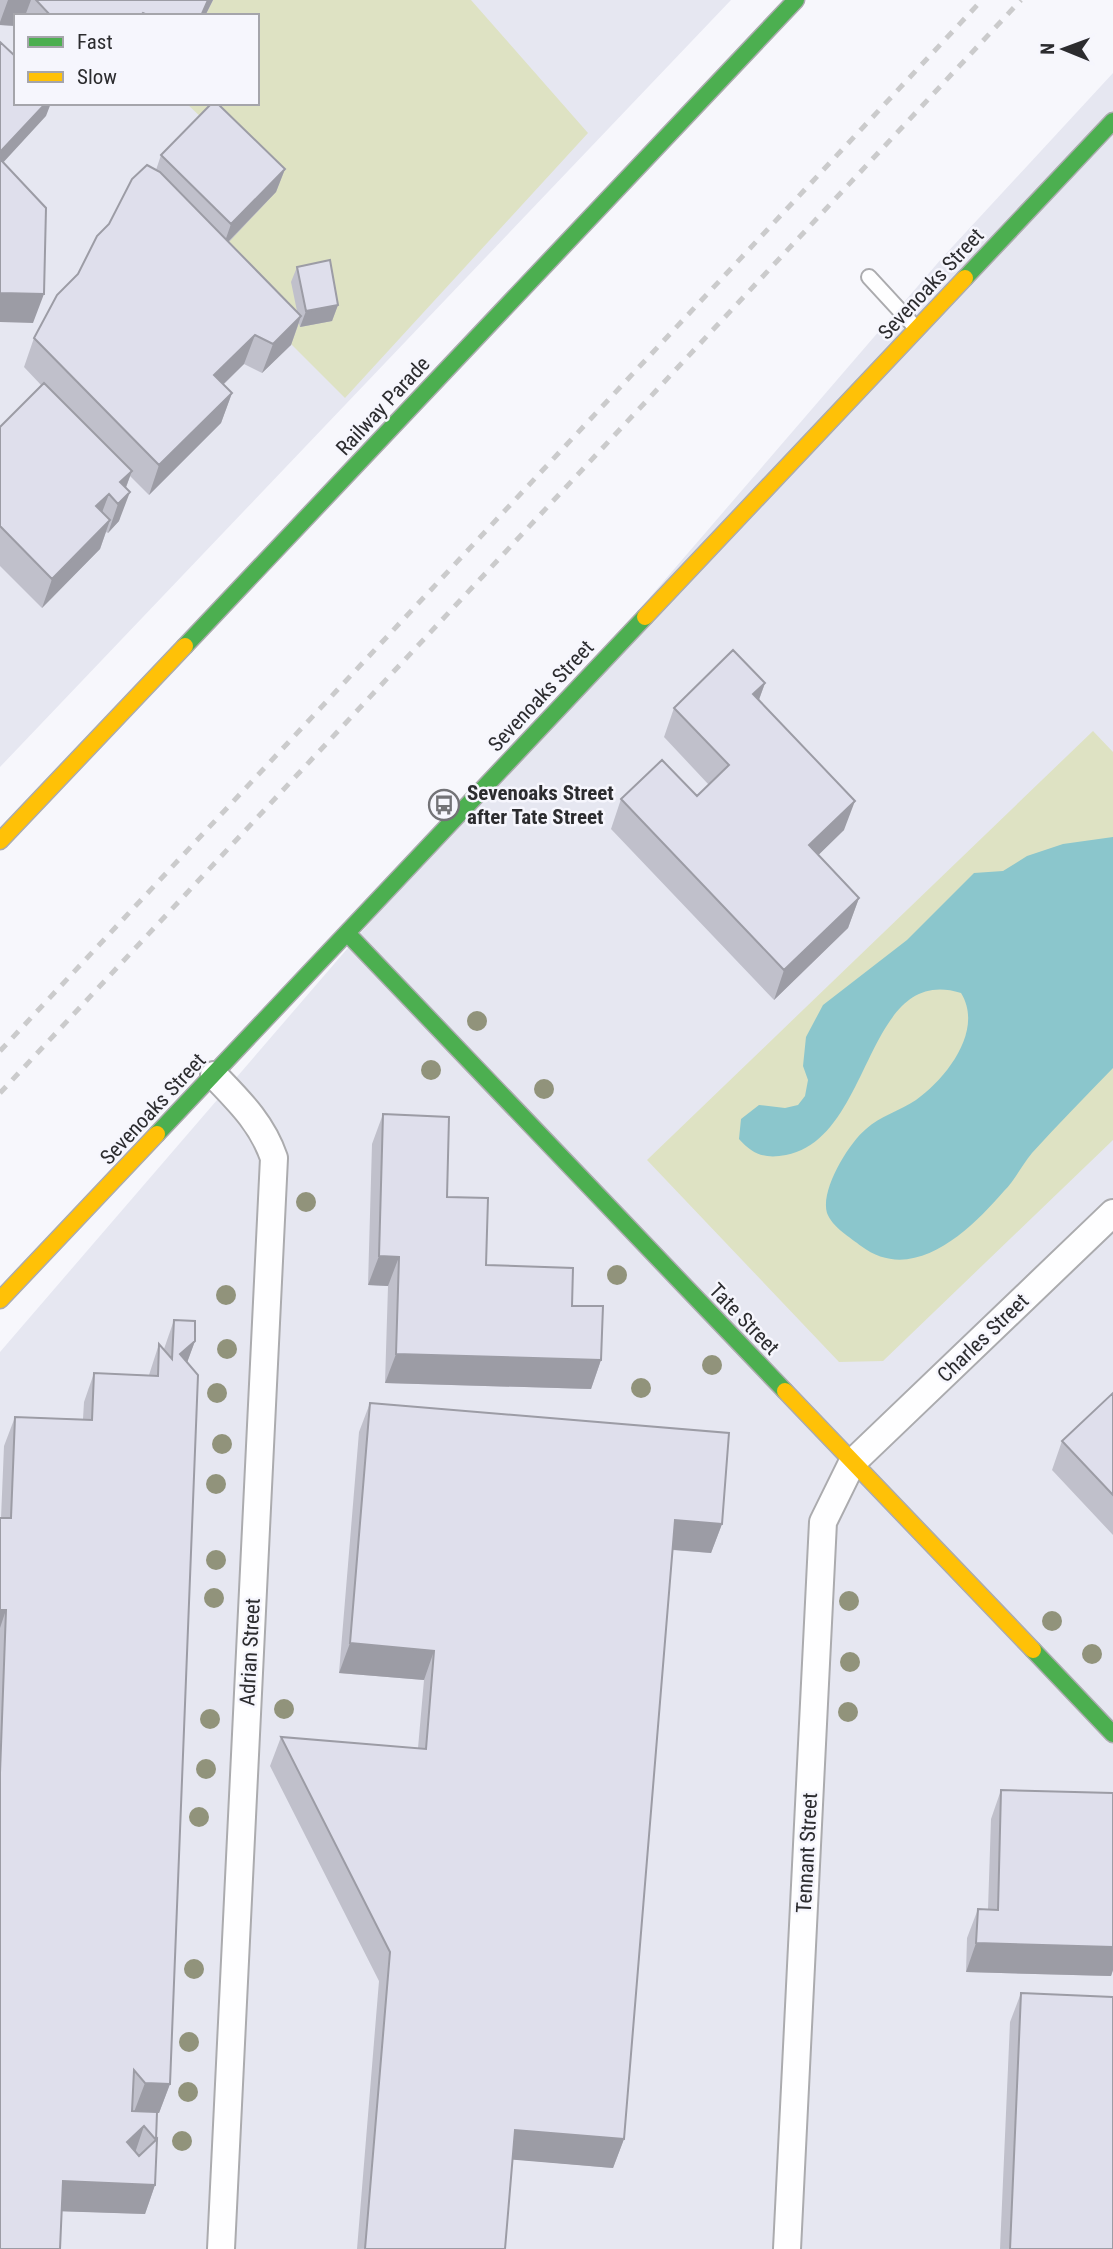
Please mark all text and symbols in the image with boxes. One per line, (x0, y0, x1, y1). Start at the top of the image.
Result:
legend (14, 14, 259, 105)
north arrow (1029, 14, 1099, 84)
text: Fast (77, 30, 113, 54)
text: N (1036, 43, 1059, 55)
text: Slow (77, 65, 117, 89)
street label: Sevenoaks Street (873, 223, 989, 345)
street label: Railway Parade (331, 352, 435, 460)
street label: Sevenoaks Street (483, 635, 599, 757)
place label: Sevenoaks Street after Tate Street (467, 781, 614, 829)
bus stop icon: Sevenoaks Street after Tate Street (427, 788, 461, 822)
street label: Sevenoaks Street (95, 1048, 211, 1170)
street label: Tate Street (704, 1278, 784, 1360)
street label: Charles Street (933, 1289, 1033, 1387)
street label: Adrian Street (235, 1597, 265, 1707)
street label: Tennant Street (792, 1792, 822, 1914)

